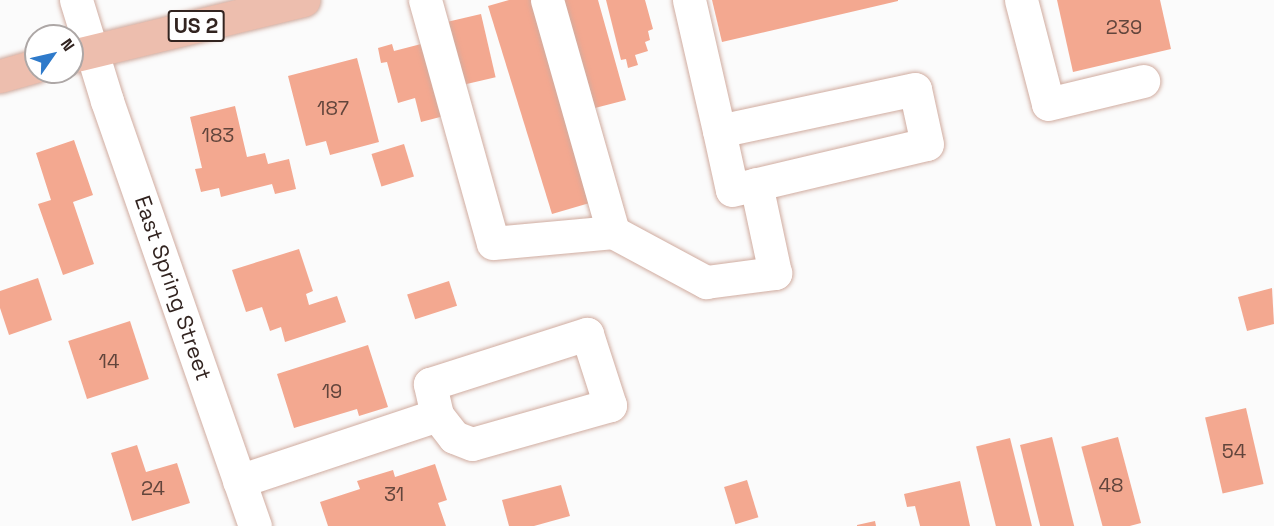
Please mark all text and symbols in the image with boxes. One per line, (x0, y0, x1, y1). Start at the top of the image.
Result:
road number: US 2 (168, 8, 224, 44)
house number: 239 (1106, 15, 1142, 39)
north arrow (24, 24, 84, 84)
text: N (56, 34, 79, 55)
house number: 187 (317, 96, 349, 120)
house number: 183 (202, 123, 234, 147)
street label: East Spring Street (129, 192, 217, 384)
house number: 14 (99, 349, 119, 373)
house number: 19 (322, 379, 342, 403)
house number: 54 (1222, 439, 1246, 463)
house number: 48 (1099, 473, 1123, 497)
house number: 24 (141, 476, 165, 500)
house number: 31 (384, 482, 404, 506)

